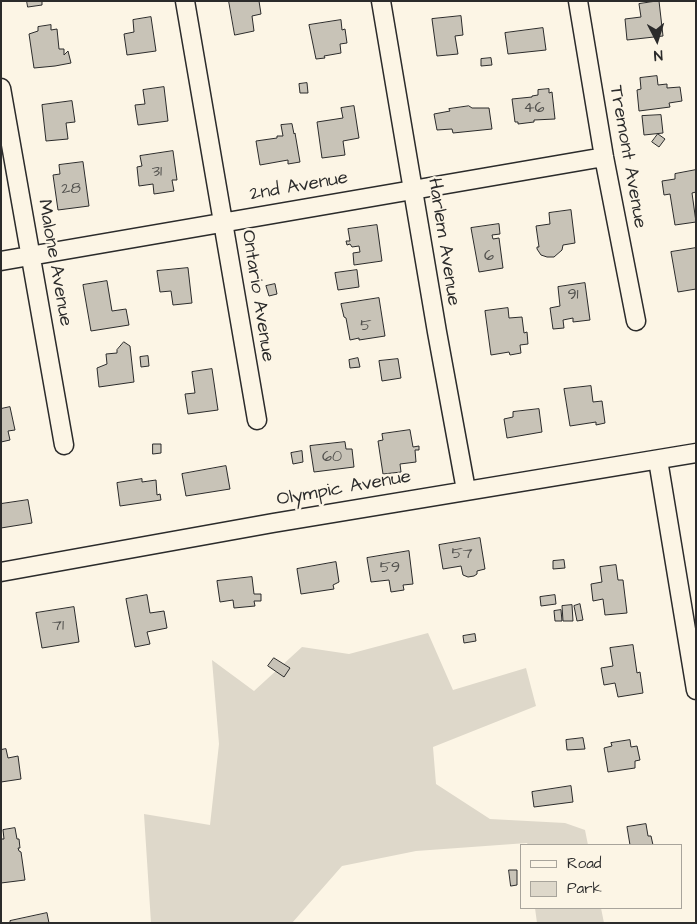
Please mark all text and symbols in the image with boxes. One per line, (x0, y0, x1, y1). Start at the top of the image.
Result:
north arrow (632, 15, 682, 65)
text: N (653, 45, 664, 65)
street label: Tremont Avenue (603, 84, 651, 230)
house number: 46 (524, 99, 544, 119)
house number: 31 (152, 163, 162, 183)
street label: 2nd Avenue (248, 167, 350, 207)
street label: Harlem Avenue (422, 176, 464, 308)
house number: 28 (61, 180, 81, 200)
street label: Malone Avenue (32, 198, 76, 328)
street label: Ontario Avenue (235, 229, 279, 363)
house number: 6 (484, 247, 494, 267)
house number: 91 (567, 286, 579, 306)
house number: 5 (360, 317, 372, 337)
house number: 60 (322, 448, 342, 468)
street label: Olympic Avenue (275, 466, 413, 512)
house number: 57 (451, 545, 473, 565)
house number: 59 (380, 559, 400, 579)
house number: 71 (52, 617, 64, 637)
legend (520, 844, 682, 909)
text: Road (567, 853, 601, 874)
text: Park (567, 878, 602, 899)

